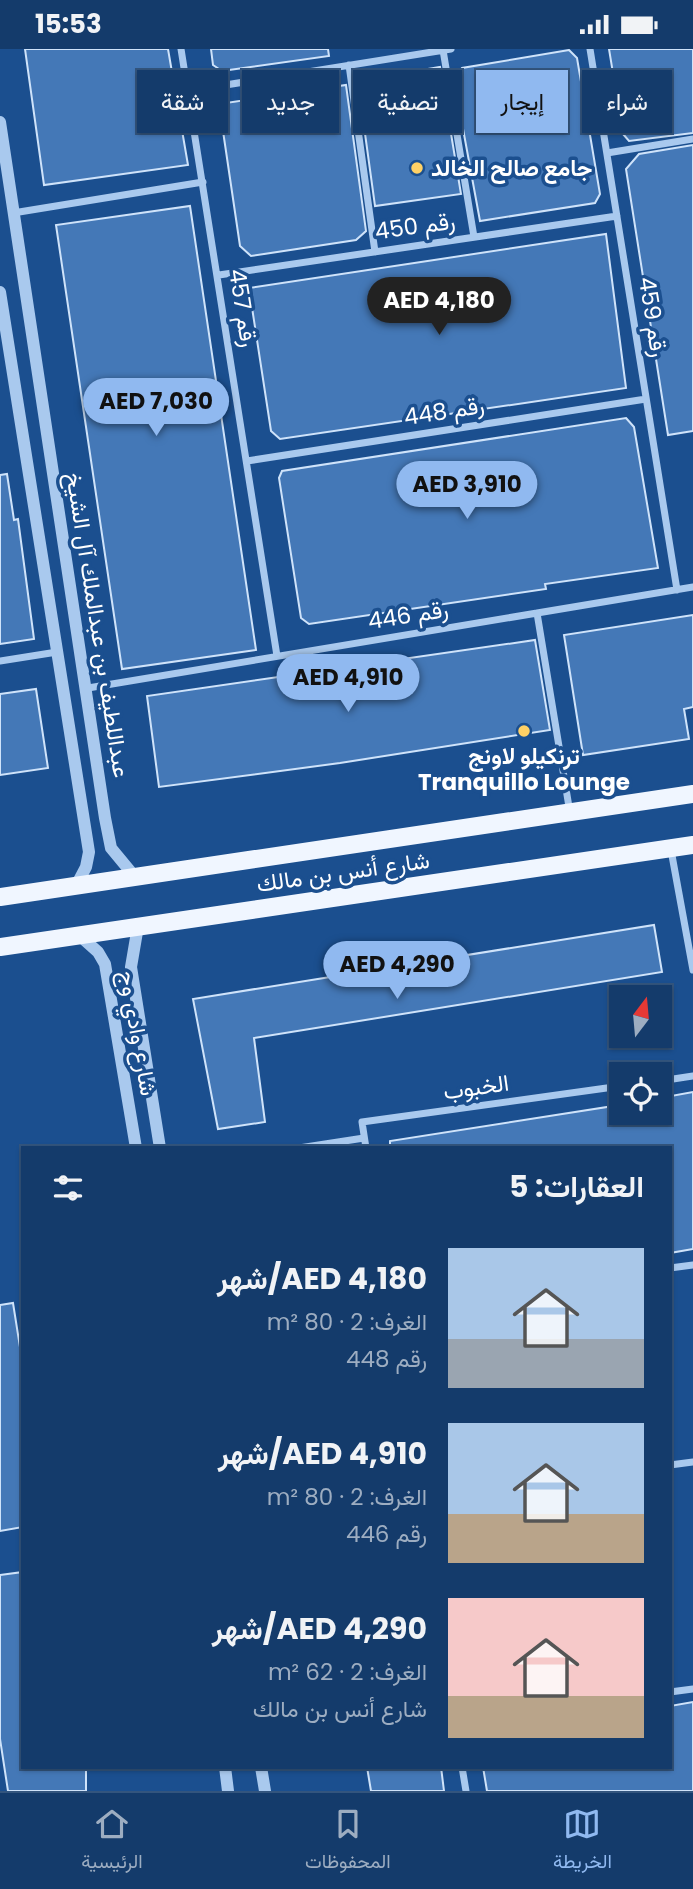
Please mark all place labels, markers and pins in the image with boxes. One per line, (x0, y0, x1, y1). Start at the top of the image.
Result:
place label: جامع صالح الخالد (431, 152, 592, 184)
marker: جامع صالح الخالد (409, 160, 425, 176)
pin: AED 4,180 (359, 278, 519, 337)
pin: AED 7,030 (76, 379, 236, 438)
pin: AED 3,910 (387, 461, 547, 521)
pin: AED 4,910 (268, 655, 428, 714)
marker: ترنكيلو لاونج Tranquillo Lounge (516, 723, 532, 739)
place label: ترنكيلو لاونج Tranquillo Lounge (418, 740, 630, 798)
pin: AED 4,290 (317, 941, 477, 1001)

